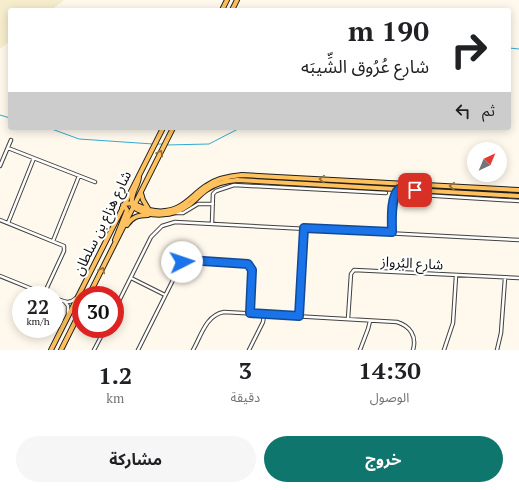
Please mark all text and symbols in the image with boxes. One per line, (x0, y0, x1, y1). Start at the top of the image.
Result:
text: 190 m (348, 12, 429, 49)
icon: right (443, 24, 495, 76)
text: شارع عُرُوق الشِّيبَه (301, 54, 429, 78)
icon: left (452, 100, 474, 122)
text: ثم (482, 100, 495, 120)
north arrow (467, 142, 507, 182)
map controls (467, 142, 507, 182)
one-way arrow (155, 150, 163, 157)
street label: شارع هزاع بن سلطان (68, 167, 137, 279)
pin (398, 173, 432, 207)
one-way arrow (319, 175, 325, 184)
icon: arrive (404, 179, 426, 201)
one-way arrow (449, 182, 455, 191)
position arrow (161, 241, 203, 283)
street label: شارع البُرواز (379, 251, 444, 276)
one-way arrow (97, 266, 105, 274)
speed limit sign: 30 (72, 286, 124, 338)
text: 22 (27, 293, 49, 320)
text: km/h (26, 315, 50, 328)
text: 3 (239, 354, 252, 386)
text: 14:30 (358, 354, 421, 386)
text: 1.2 (98, 359, 132, 391)
text: دقيقة (231, 388, 260, 406)
text: الوصول (370, 388, 409, 406)
text: km (106, 389, 124, 407)
button: مشاركة (16, 436, 256, 482)
button: خروج (264, 436, 503, 482)

